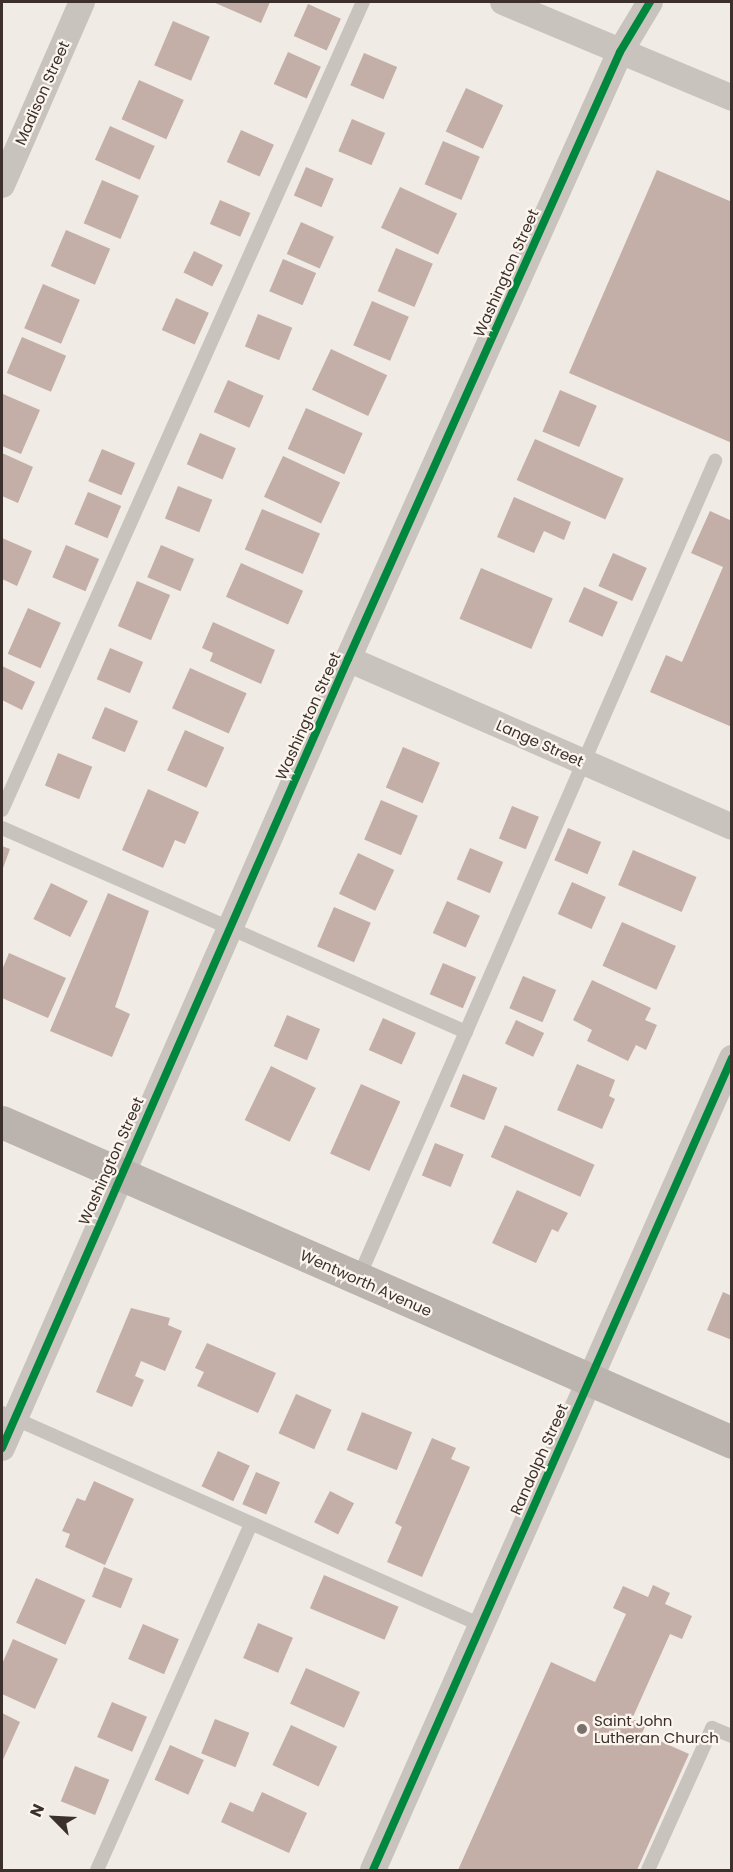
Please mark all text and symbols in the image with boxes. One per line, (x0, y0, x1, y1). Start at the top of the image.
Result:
street label: Madison Street (11, 38, 73, 148)
street label: Washington Street (470, 206, 542, 340)
street label: Washington Street (272, 649, 344, 783)
street label: Lange Street (494, 716, 586, 770)
street label: Washington Street (75, 1094, 147, 1228)
street label: Wentworth Avenue (298, 1246, 434, 1320)
street label: Randolph Street (506, 1401, 572, 1517)
place label: Saint John Lutheran Church (594, 1711, 719, 1746)
marker: Saint John Lutheran Church (575, 1722, 589, 1736)
north arrow (24, 1788, 84, 1848)
text: N (24, 1800, 50, 1821)

